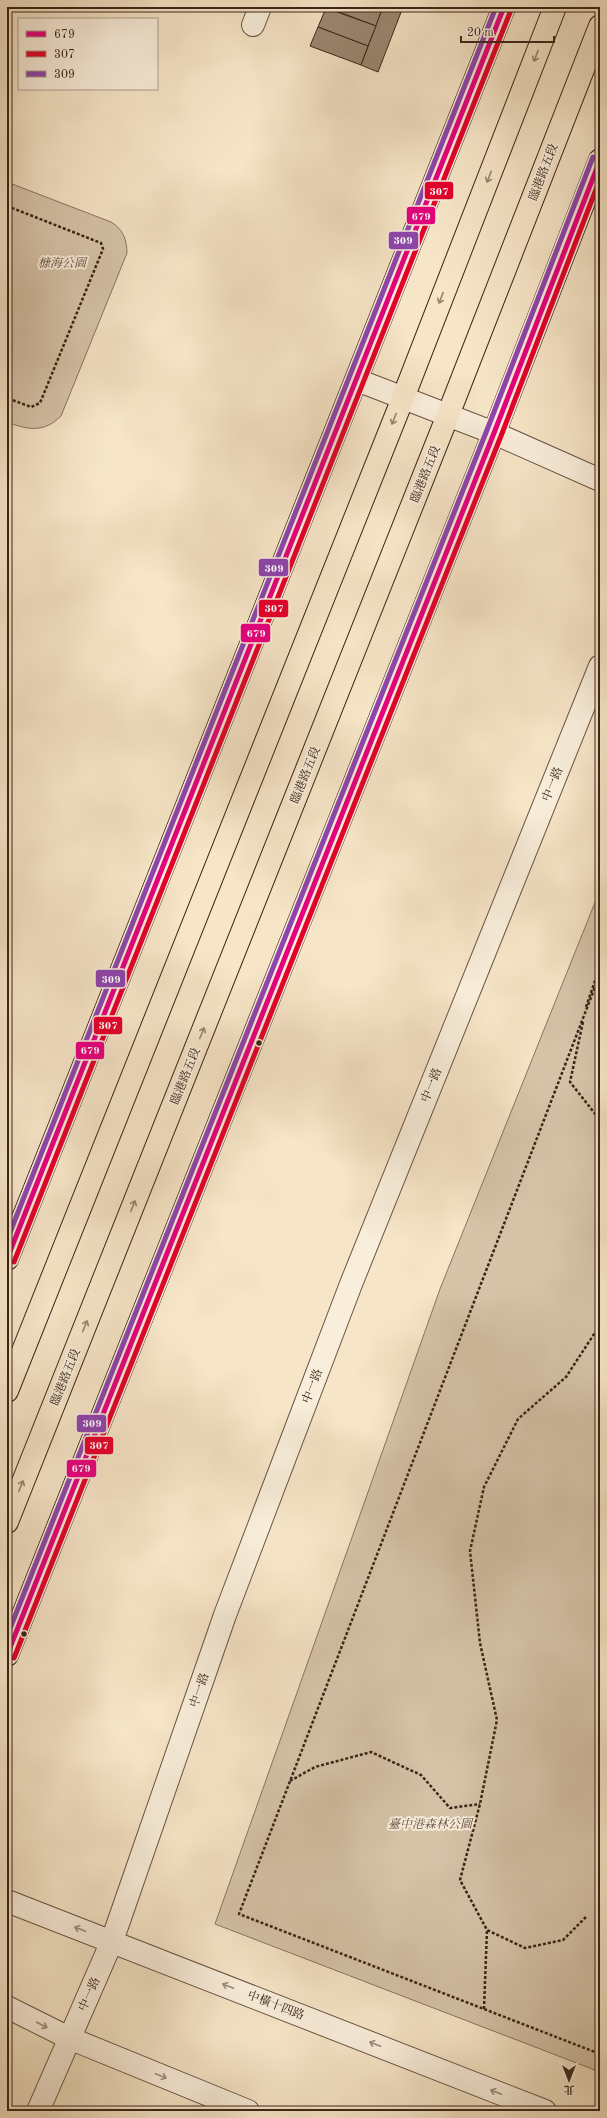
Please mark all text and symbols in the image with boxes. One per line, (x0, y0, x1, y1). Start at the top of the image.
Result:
legend (18, 18, 158, 90)
scale bar (461, 18, 554, 44)
text: 20 m (467, 27, 494, 39)
text: 679 (54, 29, 75, 41)
text: 307 (54, 49, 75, 61)
one-way arrow (532, 50, 540, 62)
text: 309 (54, 69, 75, 81)
street label: 臨港路五段 (526, 141, 560, 203)
one-way arrow (484, 171, 492, 183)
line badge: 307 (424, 181, 454, 200)
text: 307 (429, 187, 449, 198)
line badge: 679 (406, 206, 436, 225)
text: 679 (411, 212, 431, 223)
line badge: 309 (388, 231, 419, 250)
text: 309 (393, 236, 413, 247)
park label: 槺海公園 (38, 256, 88, 270)
one-way arrow (437, 292, 445, 304)
one-way arrow (389, 413, 397, 425)
street label: 臨港路五段 (407, 444, 443, 504)
line badge: 309 (258, 558, 289, 577)
text: 309 (264, 564, 284, 575)
line badge: 307 (258, 599, 289, 618)
text: 307 (264, 604, 284, 615)
line badge: 679 (240, 623, 271, 643)
text: 679 (246, 629, 266, 640)
street label: 臨港路五段 (287, 745, 323, 805)
street label: 中一路 (539, 765, 565, 803)
line badge: 309 (95, 969, 126, 988)
text: 309 (101, 975, 121, 986)
line badge: 307 (93, 1016, 123, 1035)
text: 307 (98, 1021, 118, 1032)
one-way arrow (199, 1027, 207, 1039)
unlabelled marker (254, 1038, 264, 1048)
line badge: 679 (75, 1041, 105, 1060)
text: 679 (80, 1046, 100, 1057)
street label: 臨港路五段 (167, 1046, 203, 1106)
street label: 中一路 (418, 1066, 444, 1104)
one-way arrow (130, 1200, 138, 1212)
one-way arrow (82, 1321, 90, 1333)
street label: 臨港路五段 (47, 1347, 83, 1407)
street label: 中一路 (299, 1367, 325, 1405)
line badge: 309 (76, 1414, 107, 1433)
text: 309 (82, 1419, 102, 1430)
line badge: 307 (84, 1436, 114, 1455)
text: 307 (89, 1441, 109, 1452)
line badge: 679 (66, 1459, 97, 1478)
text: 679 (71, 1464, 91, 1475)
one-way arrow (18, 1481, 26, 1493)
unlabelled marker (19, 1629, 29, 1639)
street label: 中一路 (187, 1671, 211, 1709)
park label: 臺中港森林公園 (388, 1817, 474, 1831)
one-way arrow (75, 1924, 87, 1932)
street label: 中一路 (75, 1975, 103, 2013)
one-way arrow (222, 1982, 234, 1990)
street label: 中橫十四路 (245, 1988, 307, 2022)
one-way arrow (36, 2021, 48, 2029)
one-way arrow (369, 2040, 381, 2047)
north arrow (549, 2060, 589, 2100)
one-way arrow (155, 2072, 167, 2080)
text: 北 (564, 2083, 575, 2096)
one-way arrow (490, 2087, 502, 2095)

